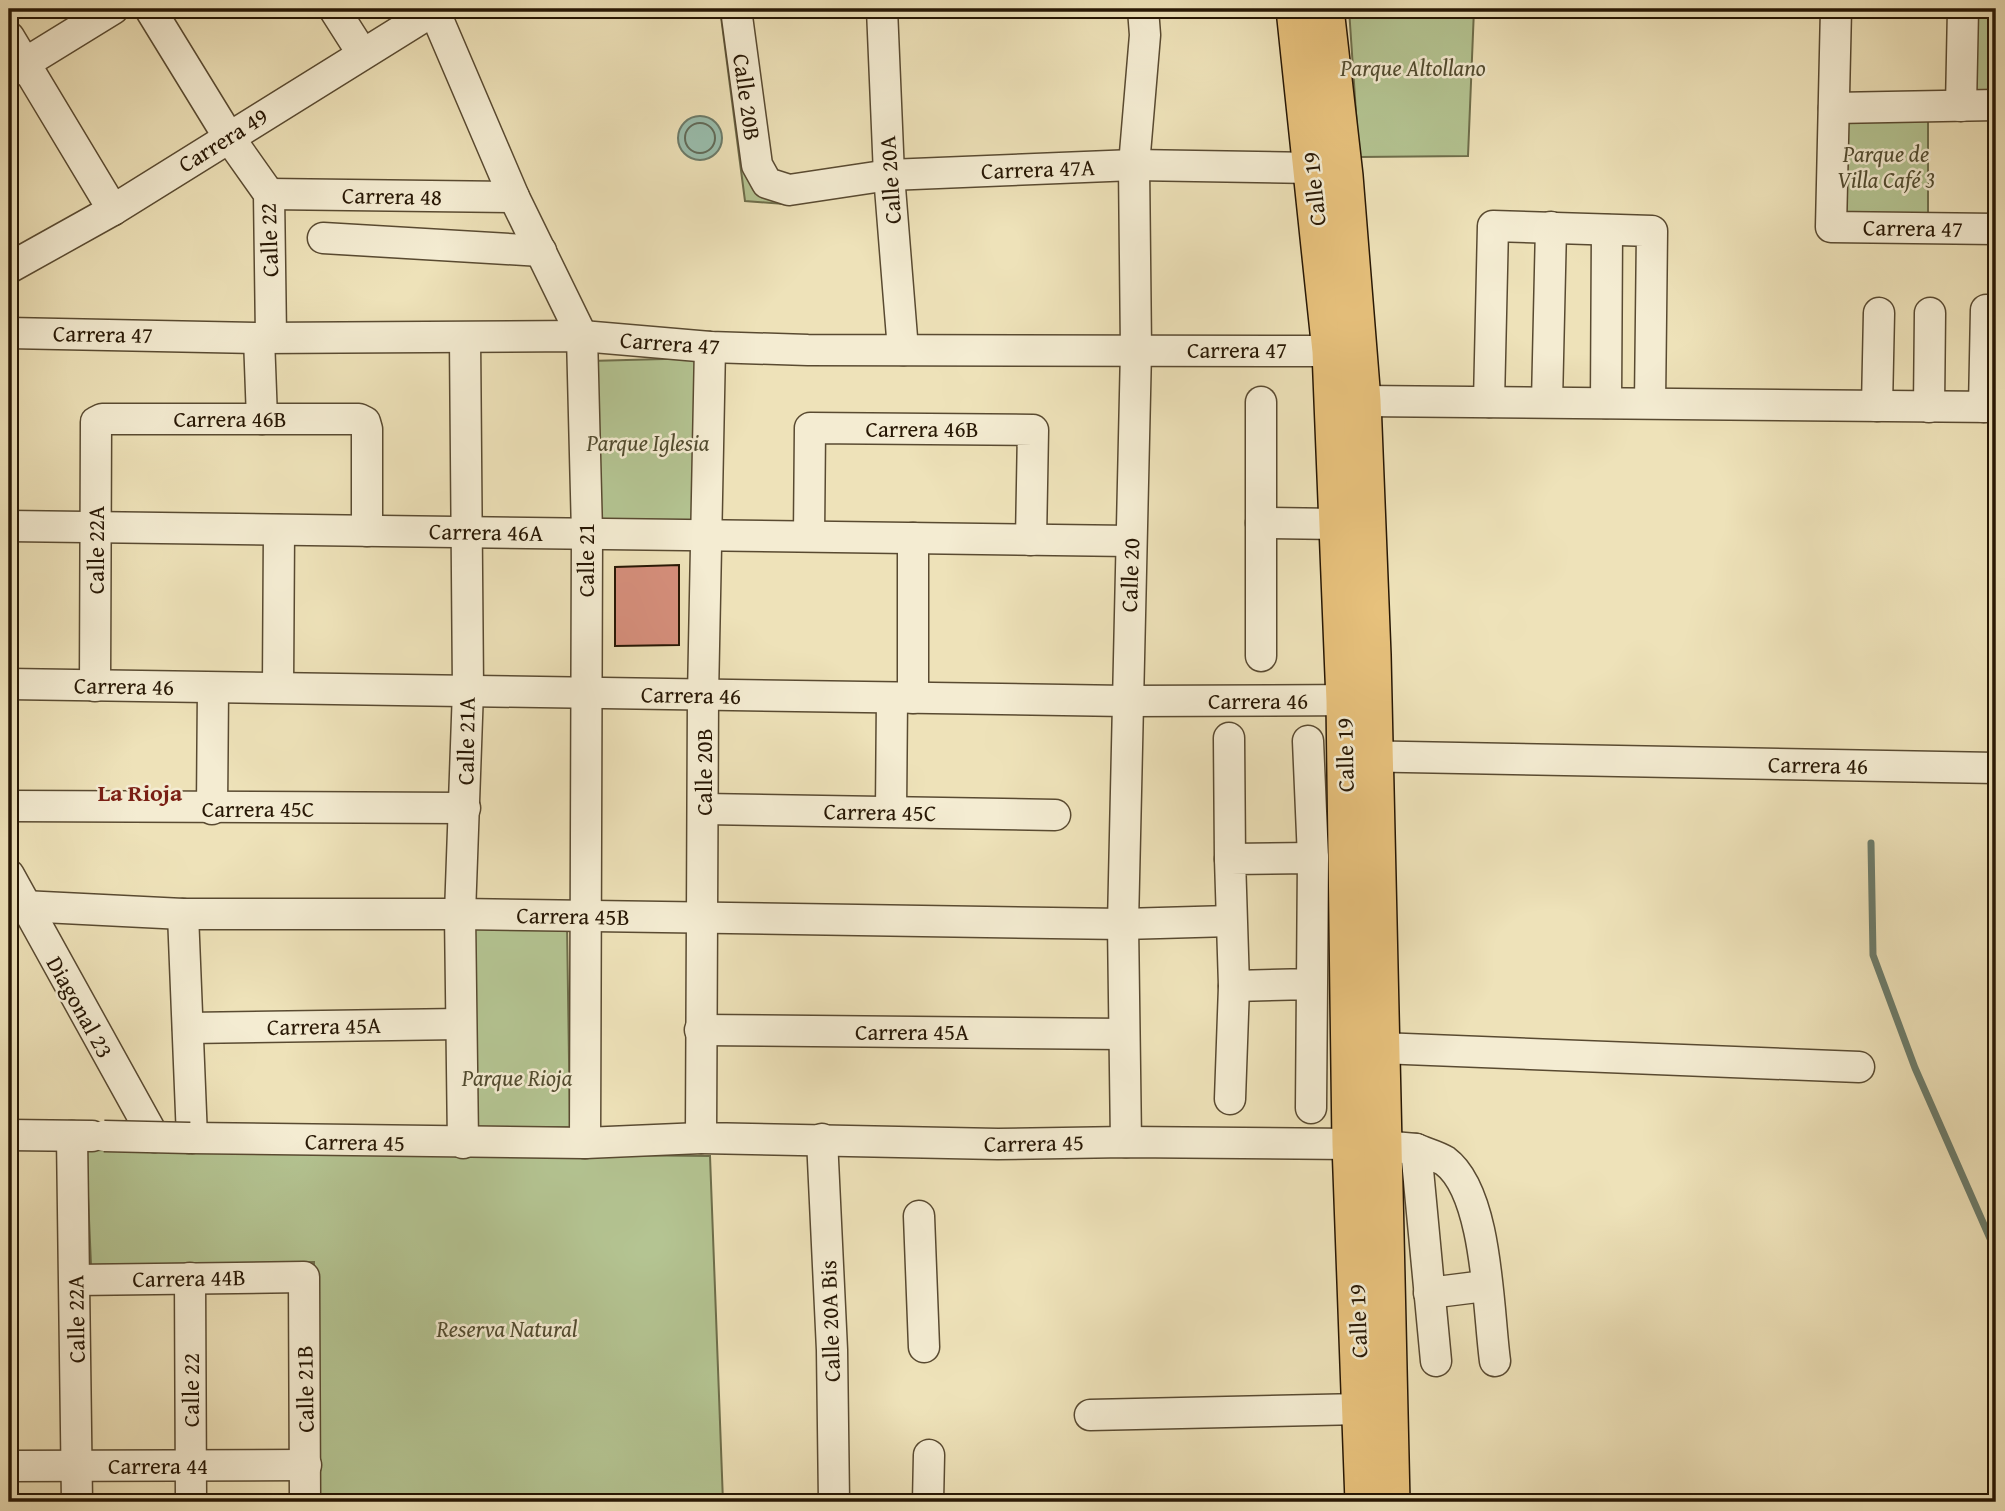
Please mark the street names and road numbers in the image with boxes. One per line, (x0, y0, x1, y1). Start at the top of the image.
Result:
street label: Calle 20B (725, 51, 770, 142)
street label: Carrera 49 (172, 99, 274, 180)
street label: Calle 20A (870, 135, 909, 225)
street label: Carrera 47A (980, 150, 1096, 187)
street label: Calle 19 (1293, 150, 1334, 228)
street label: Carrera 48 (342, 178, 442, 213)
street label: Calle 22 (251, 202, 286, 278)
street label: Carrera 47 (1863, 210, 1963, 245)
street label: Carrera 47 (53, 316, 153, 351)
street label: Carrera 47 (619, 323, 721, 362)
street label: Carrera 47 (1187, 333, 1287, 366)
street label: Carrera 46B (173, 402, 287, 435)
street label: Carrera 46B (865, 412, 979, 445)
street label: Calle 22A (79, 506, 112, 594)
street label: Carrera 46A (429, 514, 543, 549)
street label: Calle 21 (569, 523, 602, 597)
street label: Calle 20 (1112, 537, 1147, 613)
street label: Carrera 46 (74, 668, 174, 703)
street label: Carrera 46 (641, 677, 741, 712)
street label: Carrera 46 (1208, 684, 1308, 717)
street label: Calle 21A (448, 697, 483, 785)
street label: Calle 19 (1327, 718, 1362, 792)
street label: Calle 20B (687, 728, 720, 816)
street label: Carrera 46 (1768, 747, 1868, 782)
street label: Carrera 45C (202, 792, 314, 825)
street label: Carrera 45C (823, 794, 937, 829)
street label: Carrera 45B (516, 898, 630, 933)
street label: Diagonal 23 (39, 950, 122, 1064)
street label: Carrera 45A (267, 1008, 381, 1043)
street label: Carrera 45A (855, 1015, 969, 1048)
street label: Carrera 45 (305, 1124, 405, 1159)
street label: Carrera 45 (984, 1125, 1084, 1160)
street label: Carrera 44B (132, 1260, 246, 1295)
street label: Calle 20A Bis (811, 1260, 848, 1383)
street label: Calle 22A (58, 1275, 93, 1363)
street label: Calle 19 (1340, 1283, 1375, 1359)
street label: Calle 21B (287, 1345, 322, 1433)
street label: Calle 22 (174, 1353, 207, 1427)
street label: Carrera 44 (108, 1449, 208, 1482)

